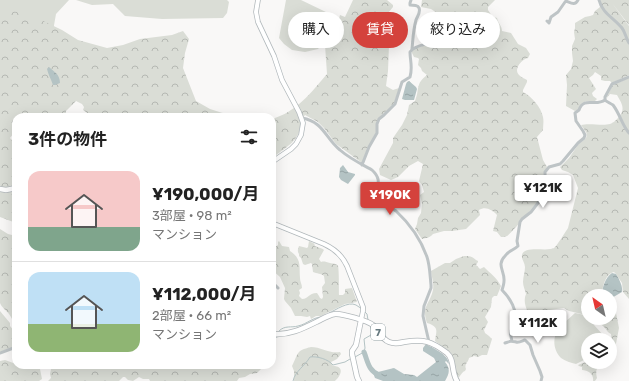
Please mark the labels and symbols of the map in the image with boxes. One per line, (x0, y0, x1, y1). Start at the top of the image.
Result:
pin: ¥121K (515, 175, 571, 209)
pin: ¥190K (362, 182, 418, 216)
north arrow (581, 289, 617, 325)
pin: ¥112K (510, 310, 566, 344)
road number: 7 (371, 324, 385, 340)

